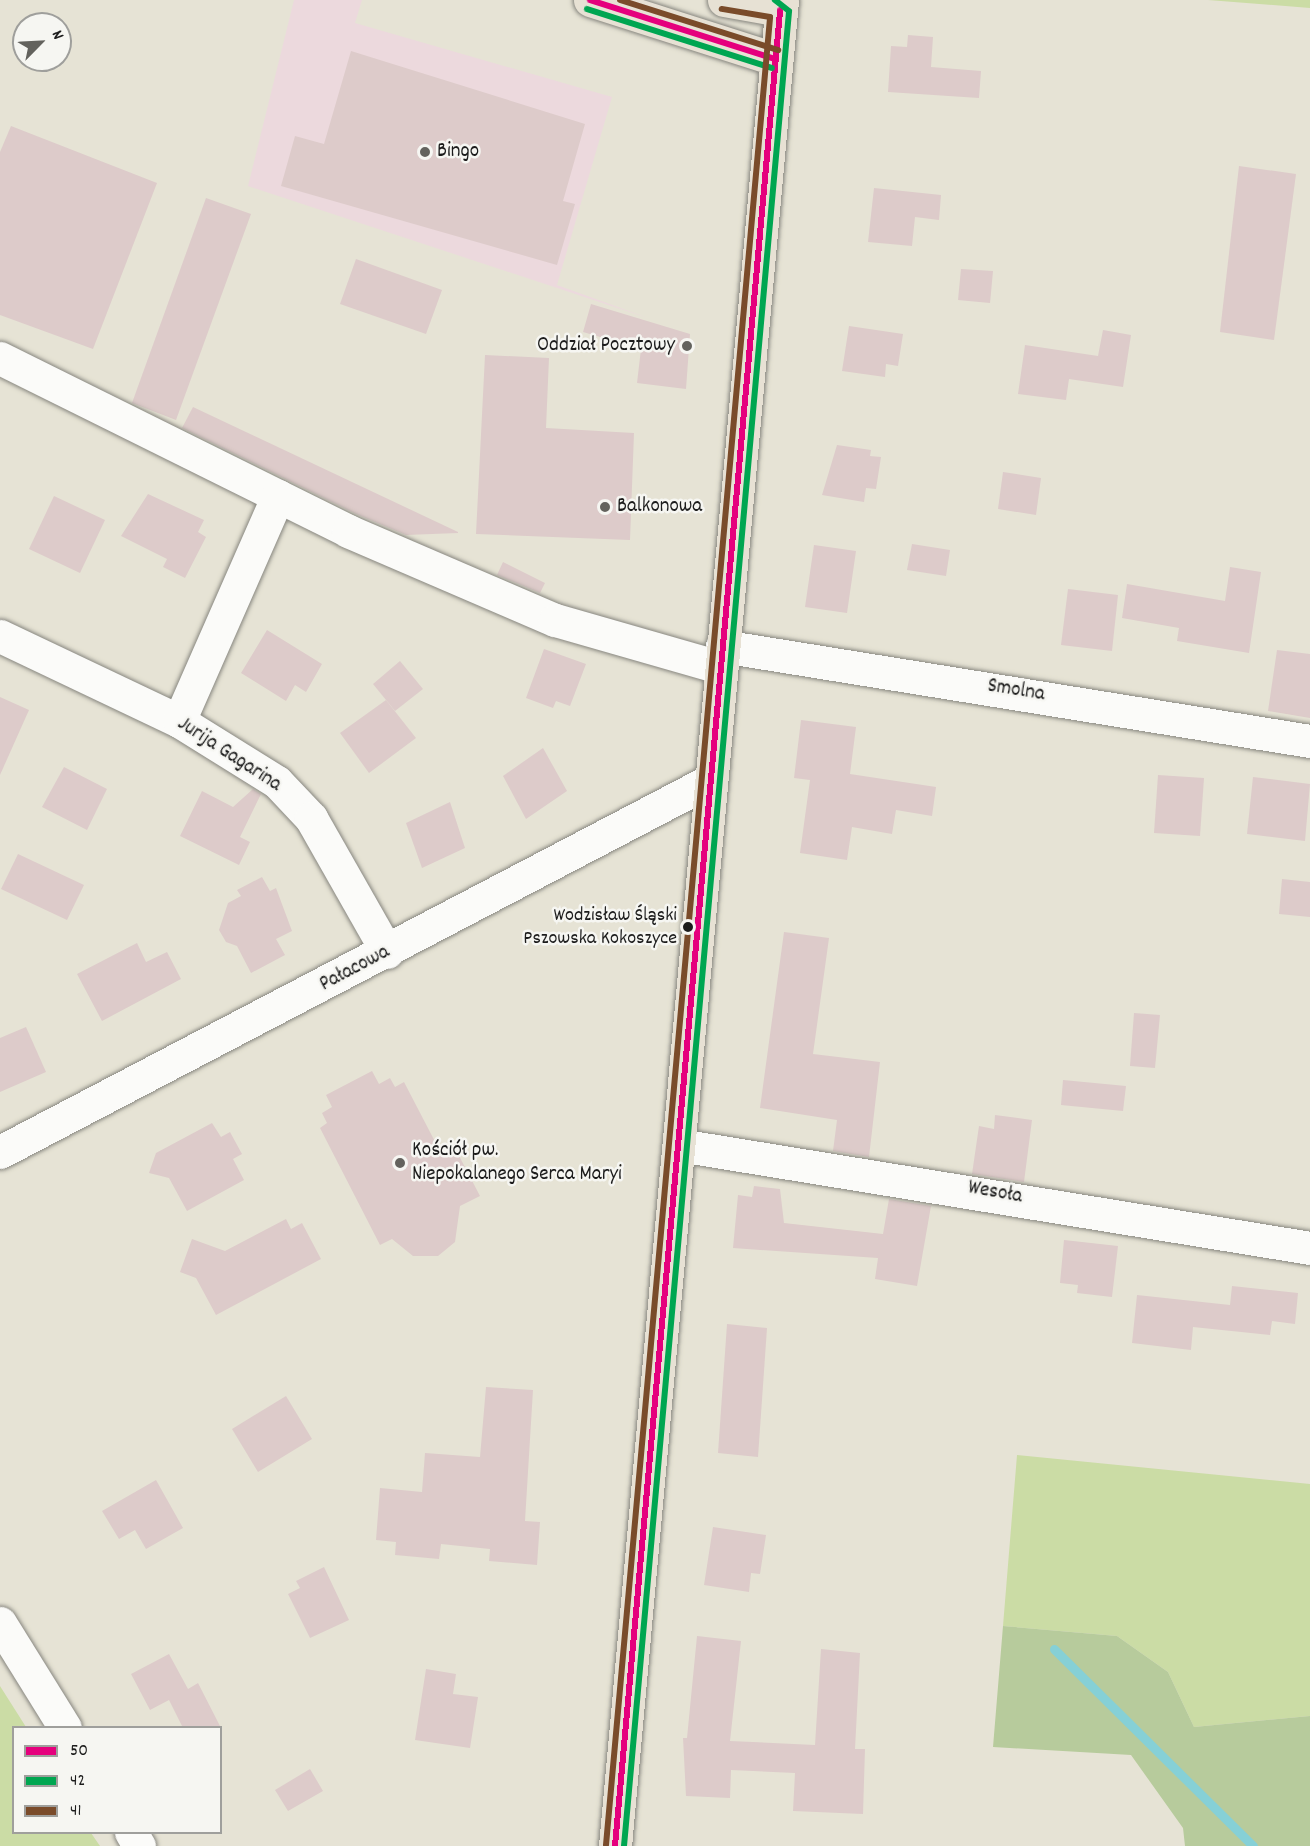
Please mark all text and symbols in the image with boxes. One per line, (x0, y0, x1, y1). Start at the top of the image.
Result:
north arrow (12, 12, 72, 72)
text: N (45, 27, 69, 44)
place label: Bingo (437, 139, 479, 165)
marker: Bingo (418, 145, 432, 159)
place label: Oddział Pocztowy (537, 333, 675, 359)
marker: Oddział Pocztowy (680, 339, 694, 353)
place label: Balkonowa (617, 494, 702, 520)
marker: Balkonowa (598, 500, 612, 514)
street label: Smolna (986, 674, 1046, 708)
street label: Jurija Gagarina (172, 712, 286, 798)
place label: Wodzisław Śląski Pszowska Kokoszyce (523, 904, 677, 951)
marker: Wodzisław Śląski Pszowska Kokoszyce (682, 921, 694, 933)
street label: Pałacowa (316, 940, 394, 998)
place label: Kościół pw. Niepokalanego Serca Maryi (412, 1138, 622, 1188)
marker: Kościół pw. Niepokalanego Serca Maryi (393, 1156, 407, 1170)
street label: Wesoła (966, 1176, 1024, 1210)
legend (12, 1726, 222, 1834)
text: 50 (70, 1739, 88, 1764)
text: 42 (70, 1769, 85, 1794)
text: 41 (70, 1799, 81, 1824)

